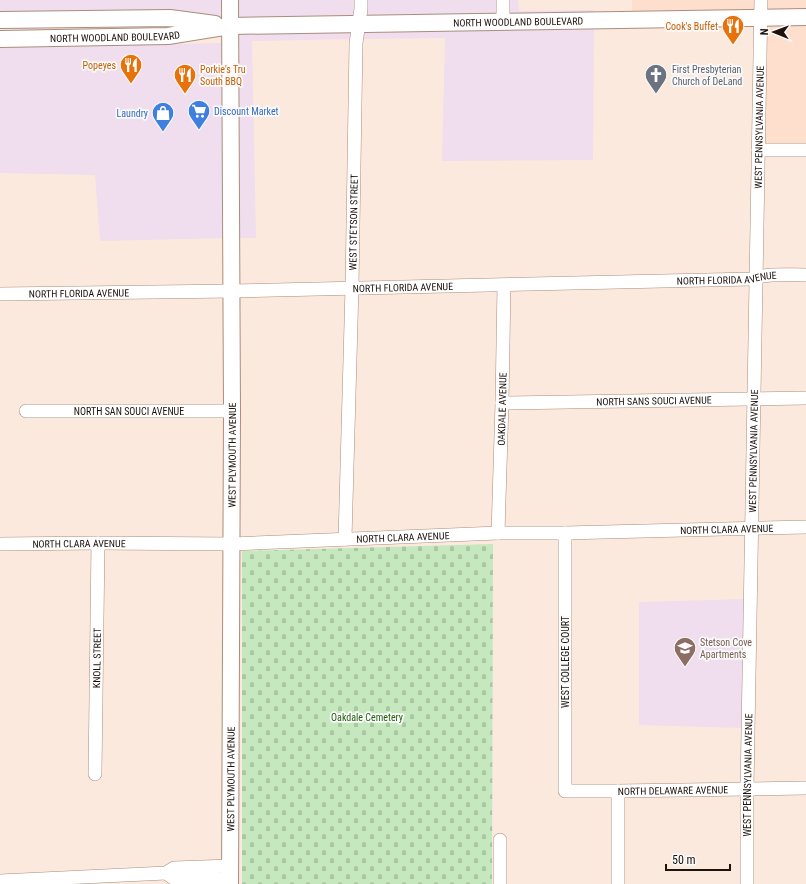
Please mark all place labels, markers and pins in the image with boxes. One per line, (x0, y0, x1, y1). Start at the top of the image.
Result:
restaurant icon: Cook's Buffet (720, 13, 746, 46)
place label: Cook's Buffet (665, 21, 718, 32)
restaurant icon: Popeyes (118, 52, 144, 85)
place label: Popeyes (83, 60, 116, 71)
restaurant icon: Porkie's Tru South BBQ (172, 62, 198, 95)
church icon: First Presbyterian Church of DeLand (643, 62, 669, 95)
place label: Porkie's Tru South BBQ (200, 64, 246, 87)
place label: First Presbyterian Church of DeLand (672, 64, 742, 87)
supermarket icon: Discount Market (186, 98, 212, 131)
shop icon: Laundry (150, 100, 176, 133)
place label: Discount Market (214, 106, 279, 117)
place label: Laundry (117, 108, 148, 119)
school or university icon: Stetson Cove Apartments (672, 635, 698, 668)
place label: Stetson Cove Apartments (700, 637, 752, 660)

